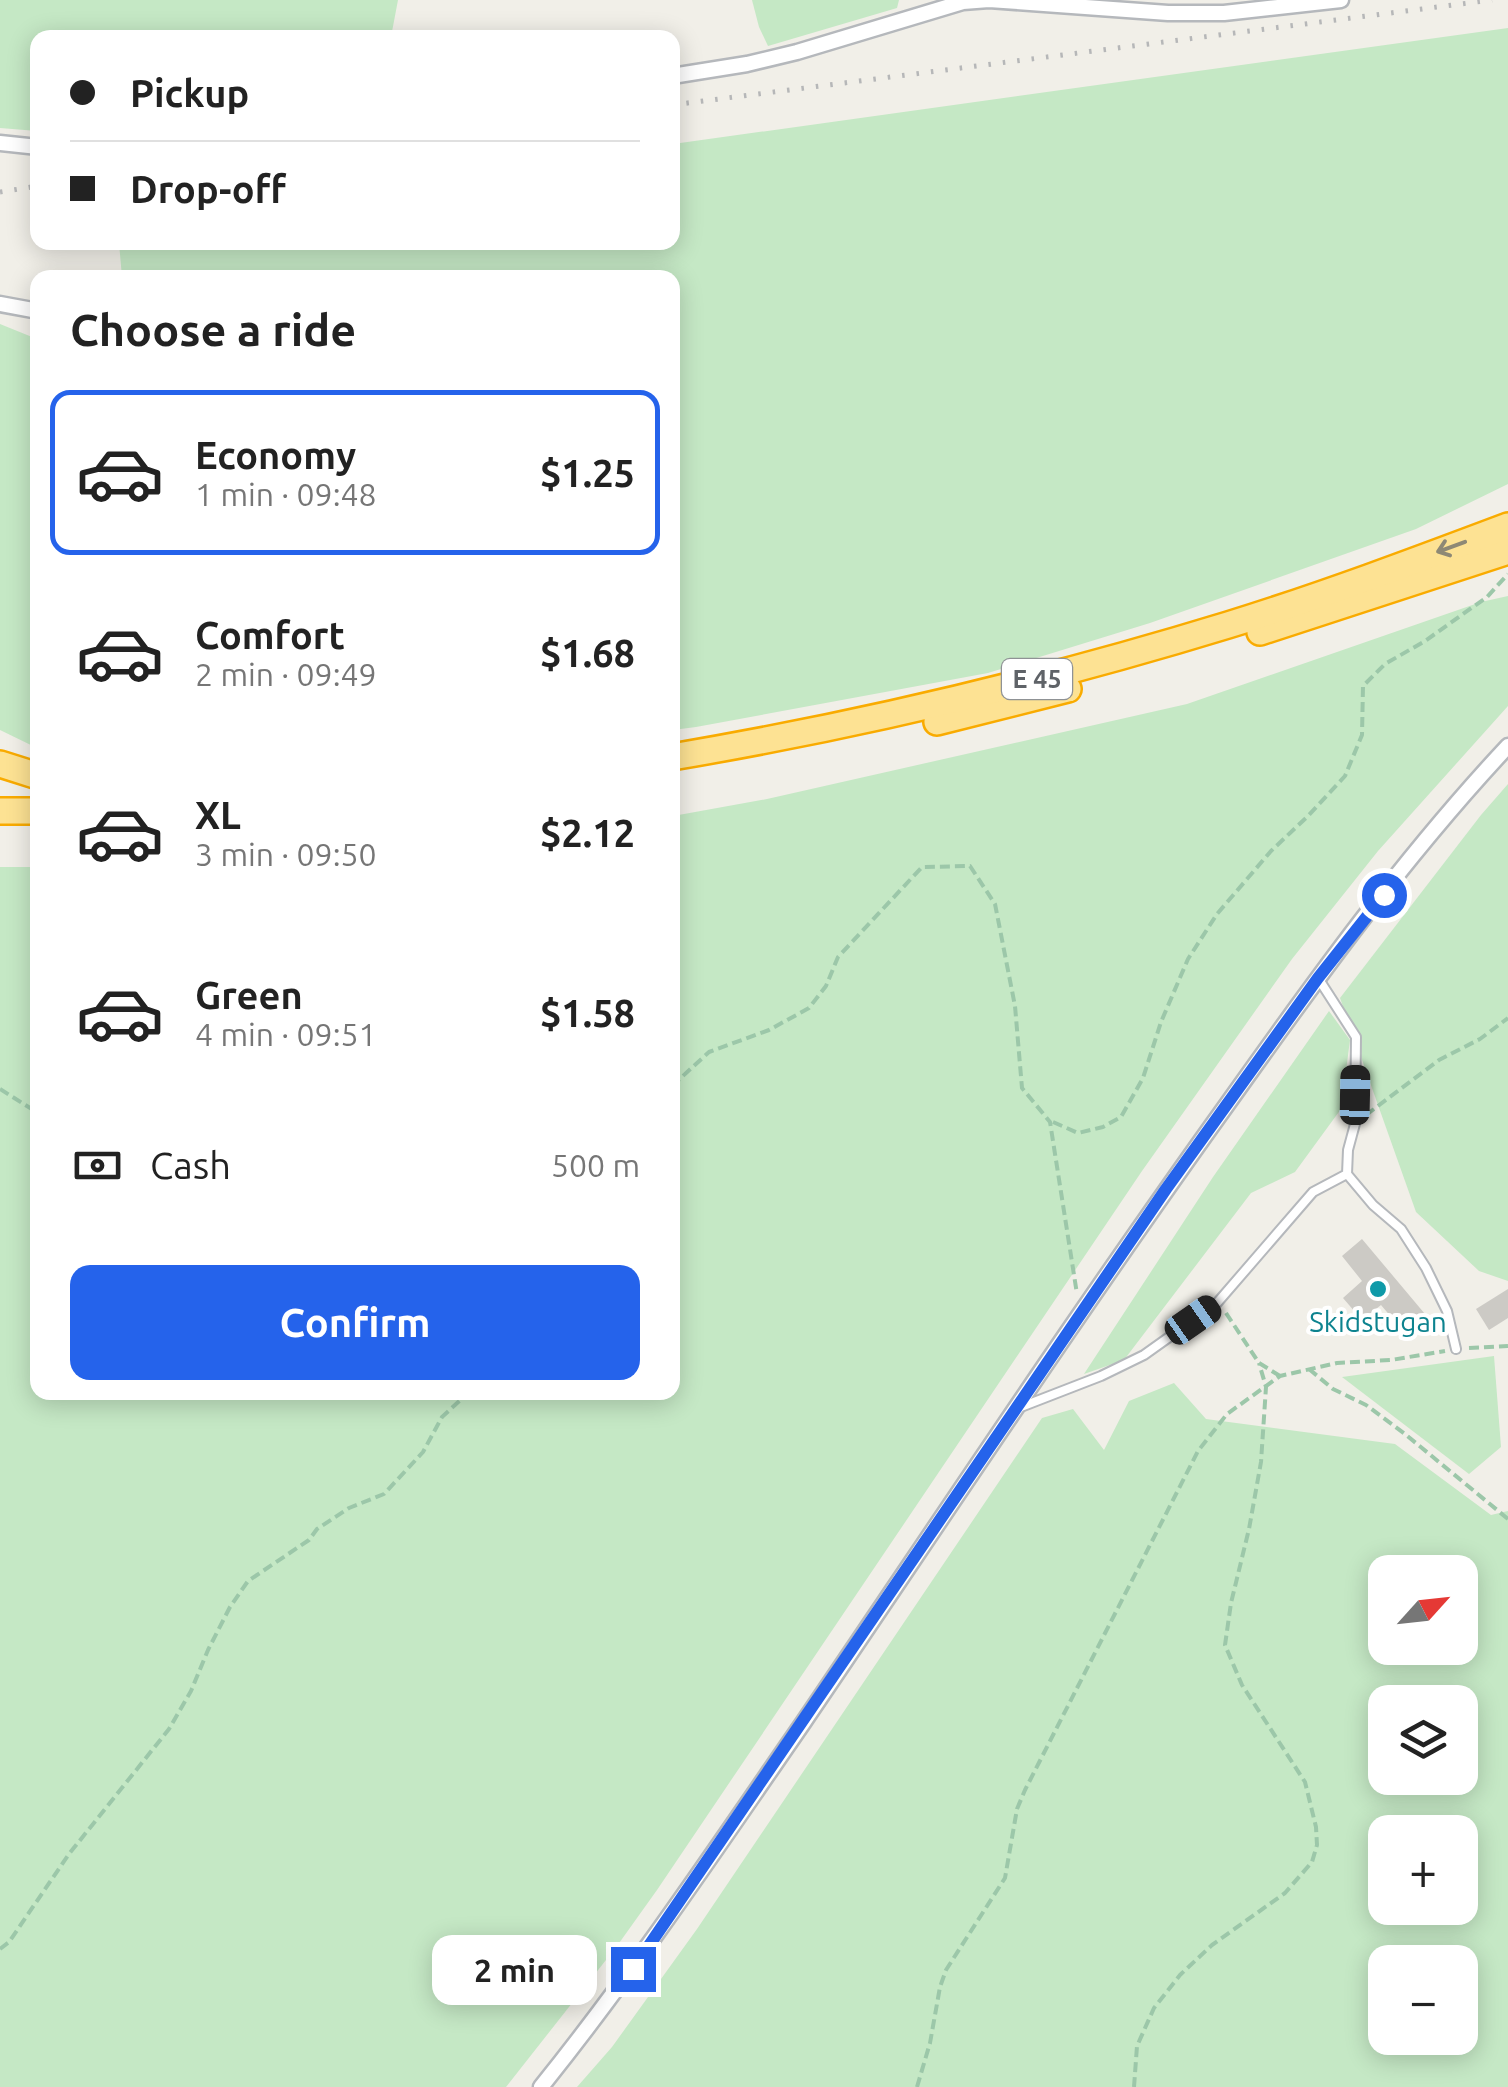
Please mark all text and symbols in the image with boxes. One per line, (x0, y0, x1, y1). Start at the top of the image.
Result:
text: Pickup (130, 72, 249, 114)
text: Drop-off (130, 168, 286, 210)
text: Choose a ride (70, 304, 356, 355)
icon: car (75, 428, 165, 518)
text: Economy (195, 434, 356, 476)
text: $1.25 (540, 452, 635, 494)
text: 1 min · 09:48 (195, 476, 377, 512)
one-way arrow (1436, 539, 1467, 557)
icon: car (75, 608, 165, 698)
text: Comfort (195, 614, 345, 656)
text: $1.68 (540, 632, 635, 674)
text: 2 min · 09:49 (195, 656, 377, 692)
road number: E 45 (1002, 659, 1072, 699)
icon: car (75, 788, 165, 878)
text: XL (195, 794, 241, 836)
text: $2.12 (540, 812, 635, 854)
text: 3 min · 09:50 (195, 836, 377, 872)
route start (1362, 873, 1407, 918)
icon: car (75, 968, 165, 1058)
text: Green (195, 974, 303, 1016)
text: $1.58 (540, 992, 635, 1034)
text: 4 min · 09:51 (195, 1016, 377, 1052)
car (1339, 1065, 1371, 1125)
icon: cash (70, 1138, 125, 1193)
text: Cash (150, 1144, 231, 1186)
text: 500 m (551, 1147, 640, 1183)
button: Confirm (70, 1265, 640, 1380)
marker: Skidstugan (1367, 1278, 1389, 1300)
car (1160, 1291, 1226, 1349)
place label: Skidstugan (1309, 1306, 1447, 1337)
north arrow (1368, 1555, 1478, 1665)
map controls (1368, 1555, 1478, 2055)
button: layers (1368, 1685, 1478, 1795)
button: + (1368, 1815, 1478, 1925)
callout: 2 min (433, 1934, 598, 2004)
button: − (1368, 1945, 1478, 2055)
route end (611, 1947, 656, 1992)
text: 2 min (474, 1952, 555, 1988)

